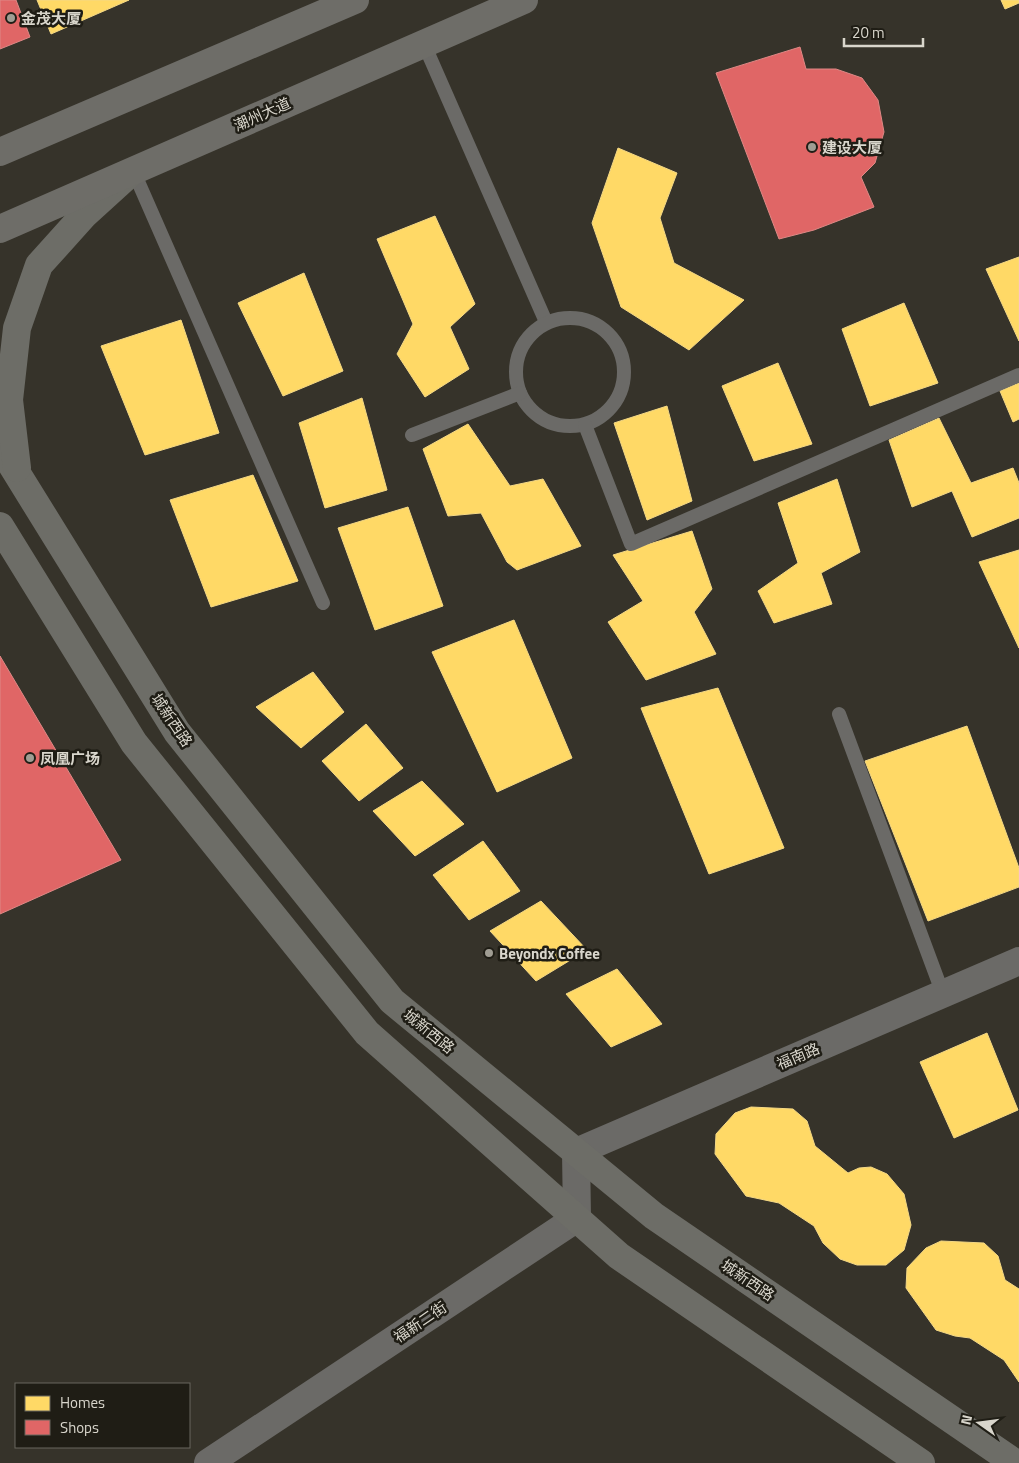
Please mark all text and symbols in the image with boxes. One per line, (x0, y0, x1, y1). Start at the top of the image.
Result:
place label: 金茂大厦 (21, 7, 81, 30)
marker: 金茂大厦 (5, 12, 17, 24)
scale bar (844, 15, 923, 47)
text: 20 m (852, 21, 885, 44)
street label: 潮州大道 (230, 91, 294, 137)
place label: 建设大厦 (822, 136, 882, 159)
marker: 建设大厦 (806, 141, 818, 153)
street label: 城新西路 (146, 689, 198, 751)
place label: 凤凰广场 (40, 747, 100, 770)
marker: 凤凰广场 (24, 752, 36, 764)
place label: Beyondx Coffee (499, 942, 600, 965)
marker: Beyondx Coffee (483, 947, 495, 959)
street label: 城新西路 (398, 1003, 460, 1059)
street label: 福南路 (773, 1037, 823, 1075)
street label: 城新西路 (717, 1254, 779, 1306)
street label: 福新二街 (389, 1296, 451, 1348)
legend (15, 1383, 190, 1448)
text: Homes (60, 1391, 105, 1414)
north arrow (954, 1398, 1004, 1448)
text: N (955, 1412, 977, 1427)
text: Shops (60, 1416, 99, 1439)

